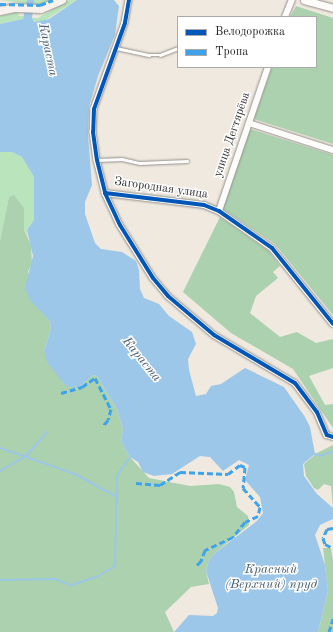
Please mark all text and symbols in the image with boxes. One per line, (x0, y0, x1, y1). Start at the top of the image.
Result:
legend (177, 16, 317, 68)
water label: Караста (34, 22, 60, 78)
text: Велодорожка (215, 26, 285, 38)
text: Тропа (215, 46, 248, 58)
street label: улица Дегтярёва (212, 91, 254, 179)
street label: Загородная улица (113, 175, 209, 203)
water label: Караста (118, 334, 164, 386)
water label: Красный (Верхний) пруд (225, 563, 317, 594)

